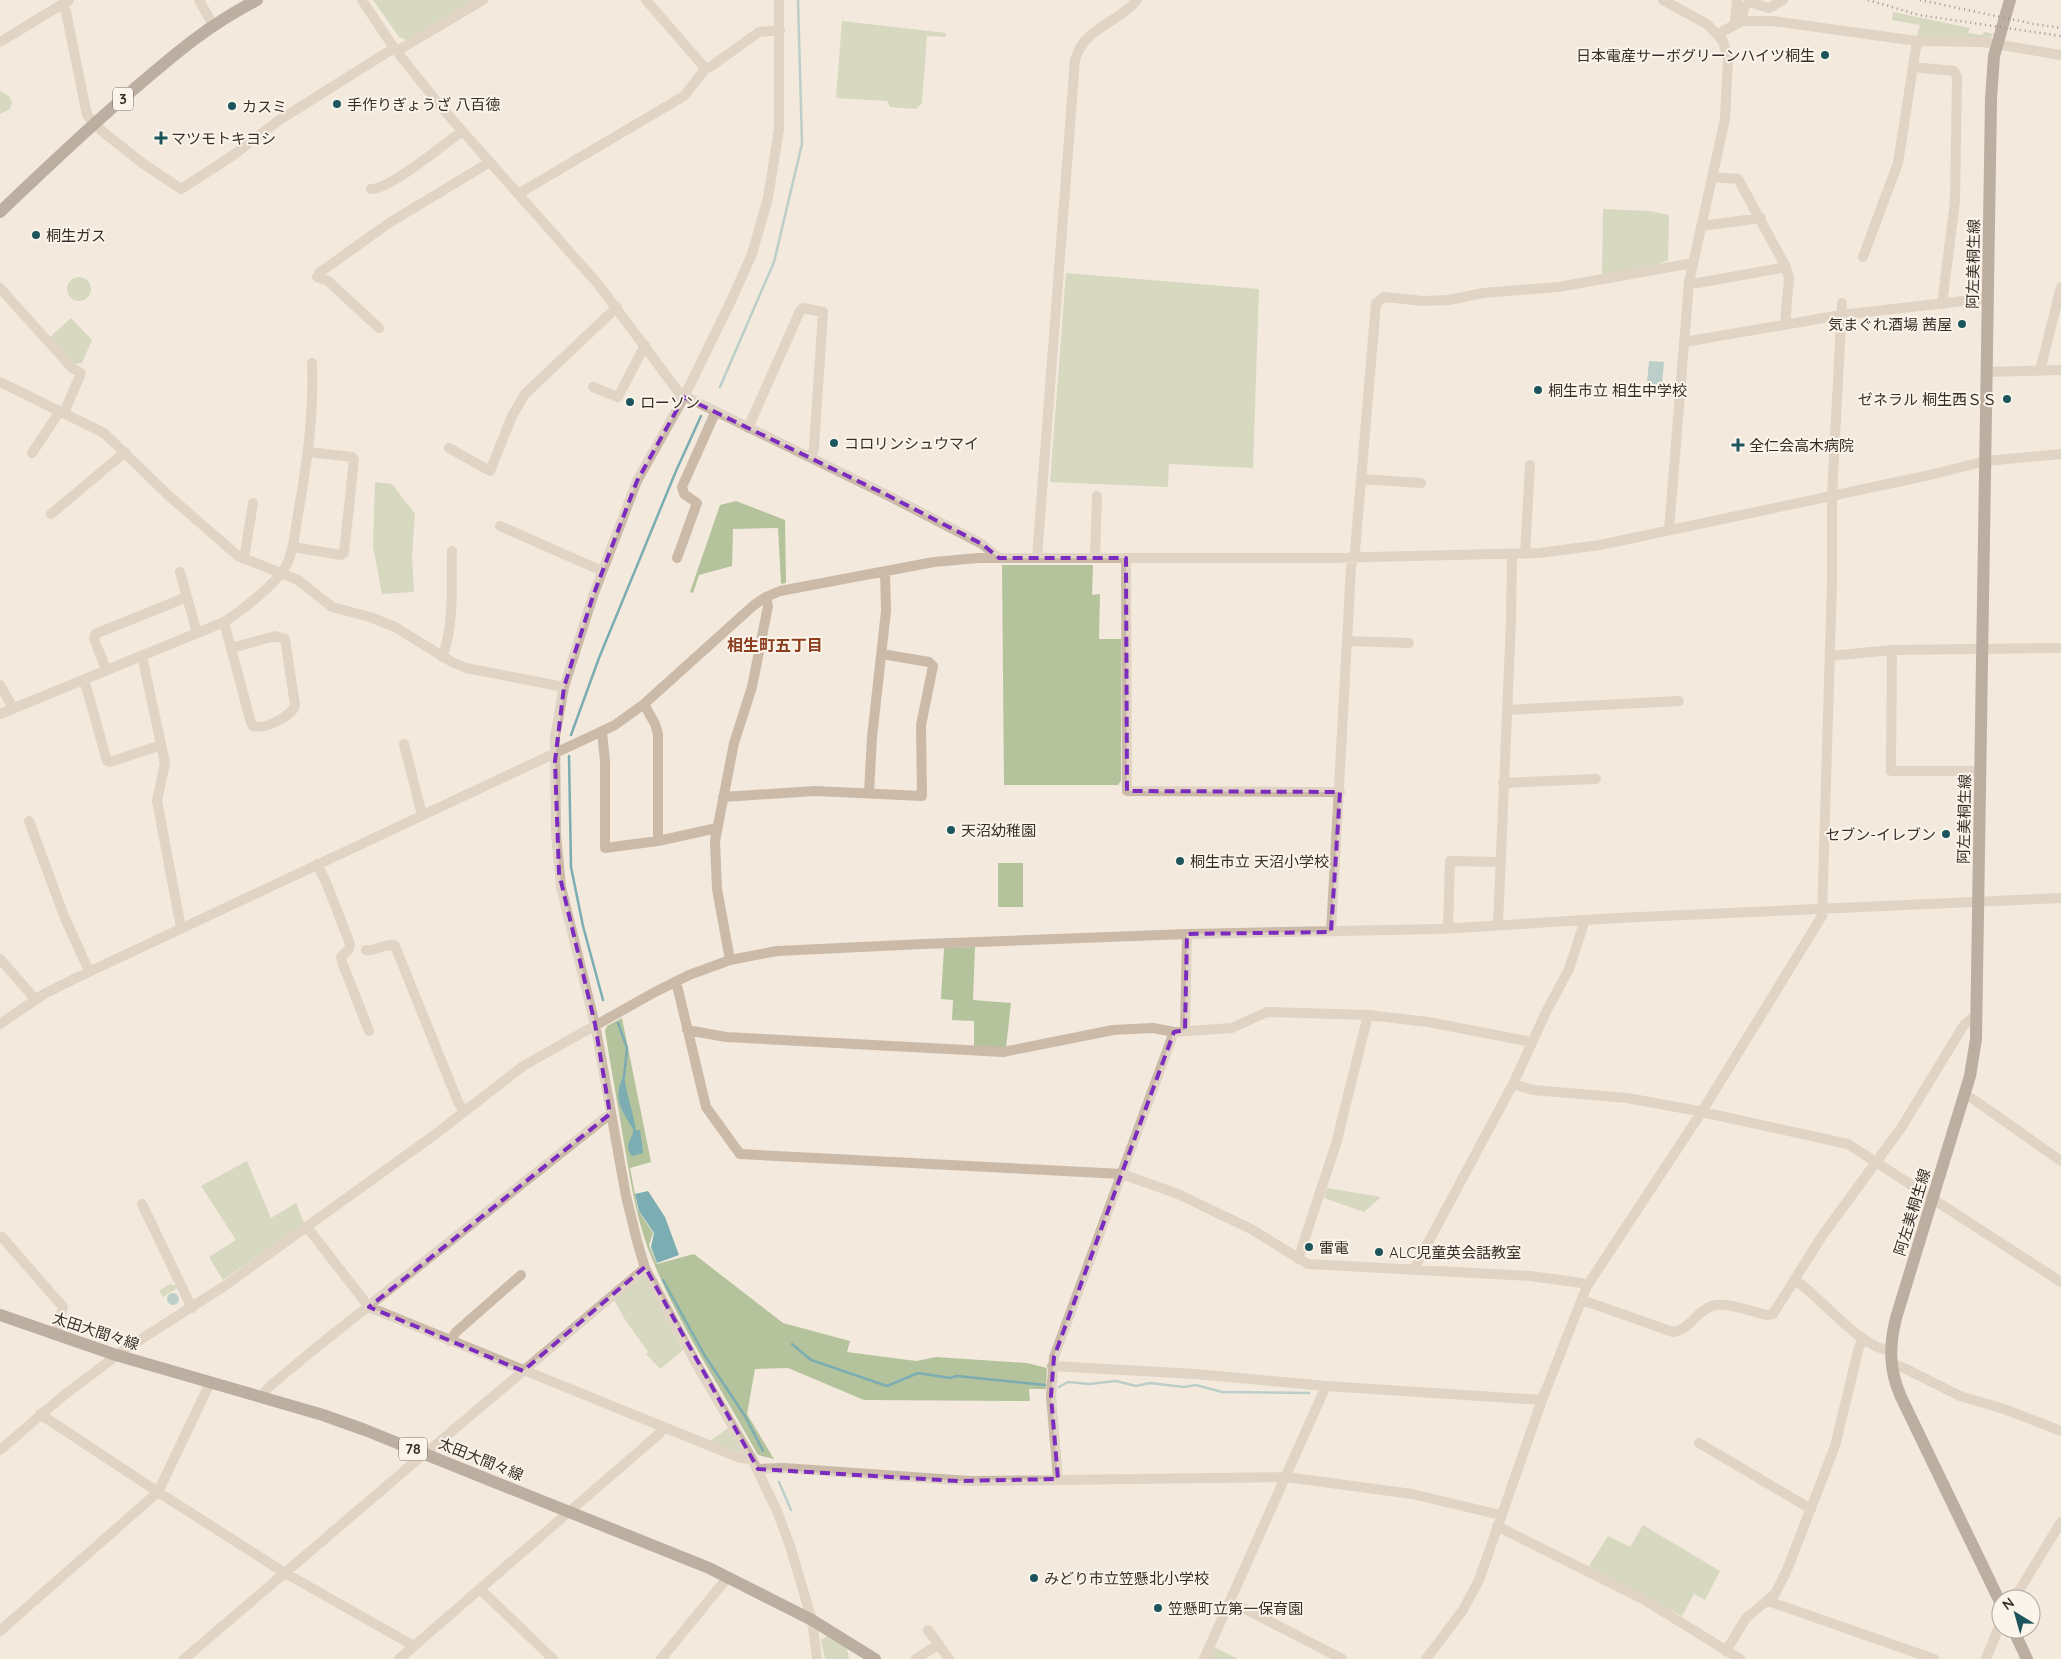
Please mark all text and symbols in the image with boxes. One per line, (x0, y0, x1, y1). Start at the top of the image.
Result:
place label: 日本電産サーボグリーンハイツ桐生 (1576, 46, 1815, 65)
marker: 日本電産サーボグリーンハイツ桐生 (1819, 49, 1831, 61)
road number: 3 (113, 88, 133, 110)
place label: 手作りぎょうざ 八百徳 (347, 95, 500, 114)
place label: カスミ (242, 97, 287, 116)
marker: 手作りぎょうざ 八百徳 (331, 98, 343, 110)
marker: カスミ (226, 100, 238, 112)
place label: マツモトキヨシ (171, 129, 276, 148)
marker: マツモトキヨシ (155, 132, 167, 144)
street label: 阿左美桐生線 (1963, 219, 1983, 309)
place label: 桐生ガス (46, 226, 106, 245)
marker: 桐生ガス (30, 229, 42, 241)
place label: 気まぐれ酒場 茜屋 (1828, 315, 1952, 334)
marker: 気まぐれ酒場 茜屋 (1956, 318, 1968, 330)
place label: 桐生市立 相生中学校 (1548, 381, 1687, 400)
marker: 桐生市立 相生中学校 (1532, 384, 1544, 396)
place label: ゼネラル 桐生西ＳＳ (1858, 390, 1997, 409)
place label: ローソン (640, 393, 700, 412)
marker: ゼネラル 桐生西ＳＳ (2001, 393, 2013, 405)
marker: ローソン (624, 396, 636, 408)
place label: コロリンシュウマイ (844, 434, 979, 453)
place label: 全仁会高木病院 (1749, 436, 1854, 455)
marker: コロリンシュウマイ (828, 437, 840, 449)
marker: 全仁会高木病院 (1731, 438, 1745, 452)
district label: 相生町五丁目 (727, 635, 823, 655)
street label: 阿左美桐生線 (1954, 774, 1974, 864)
place label: 天沼幼稚園 (961, 821, 1036, 840)
marker: 天沼幼稚園 (945, 824, 957, 836)
place label: セブン-イレブン (1825, 825, 1936, 844)
marker: セブン-イレブン (1940, 828, 1952, 840)
place label: 桐生市立 天沼小学校 (1190, 852, 1329, 871)
marker: 桐生市立 天沼小学校 (1174, 855, 1186, 867)
street label: 阿左美桐生線 (1890, 1166, 1934, 1258)
place label: 雷電 (1319, 1238, 1349, 1257)
marker: 雷電 (1303, 1241, 1315, 1253)
place label: ALC児童英会話教室 (1389, 1243, 1521, 1262)
marker: ALC児童英会話教室 (1373, 1246, 1385, 1258)
street label: 太田大間々線 (50, 1308, 142, 1354)
street label: 太田大間々線 (436, 1433, 526, 1485)
road number: 78 (399, 1438, 427, 1460)
place label: みどり市立笠懸北小学校 (1044, 1569, 1209, 1588)
marker: みどり市立笠懸北小学校 (1028, 1572, 1040, 1584)
north arrow (1991, 1589, 2041, 1639)
text: N (1999, 1593, 2018, 1614)
place label: 笠懸町立第一保育園 (1168, 1599, 1303, 1618)
marker: 笠懸町立第一保育園 (1152, 1602, 1164, 1614)

